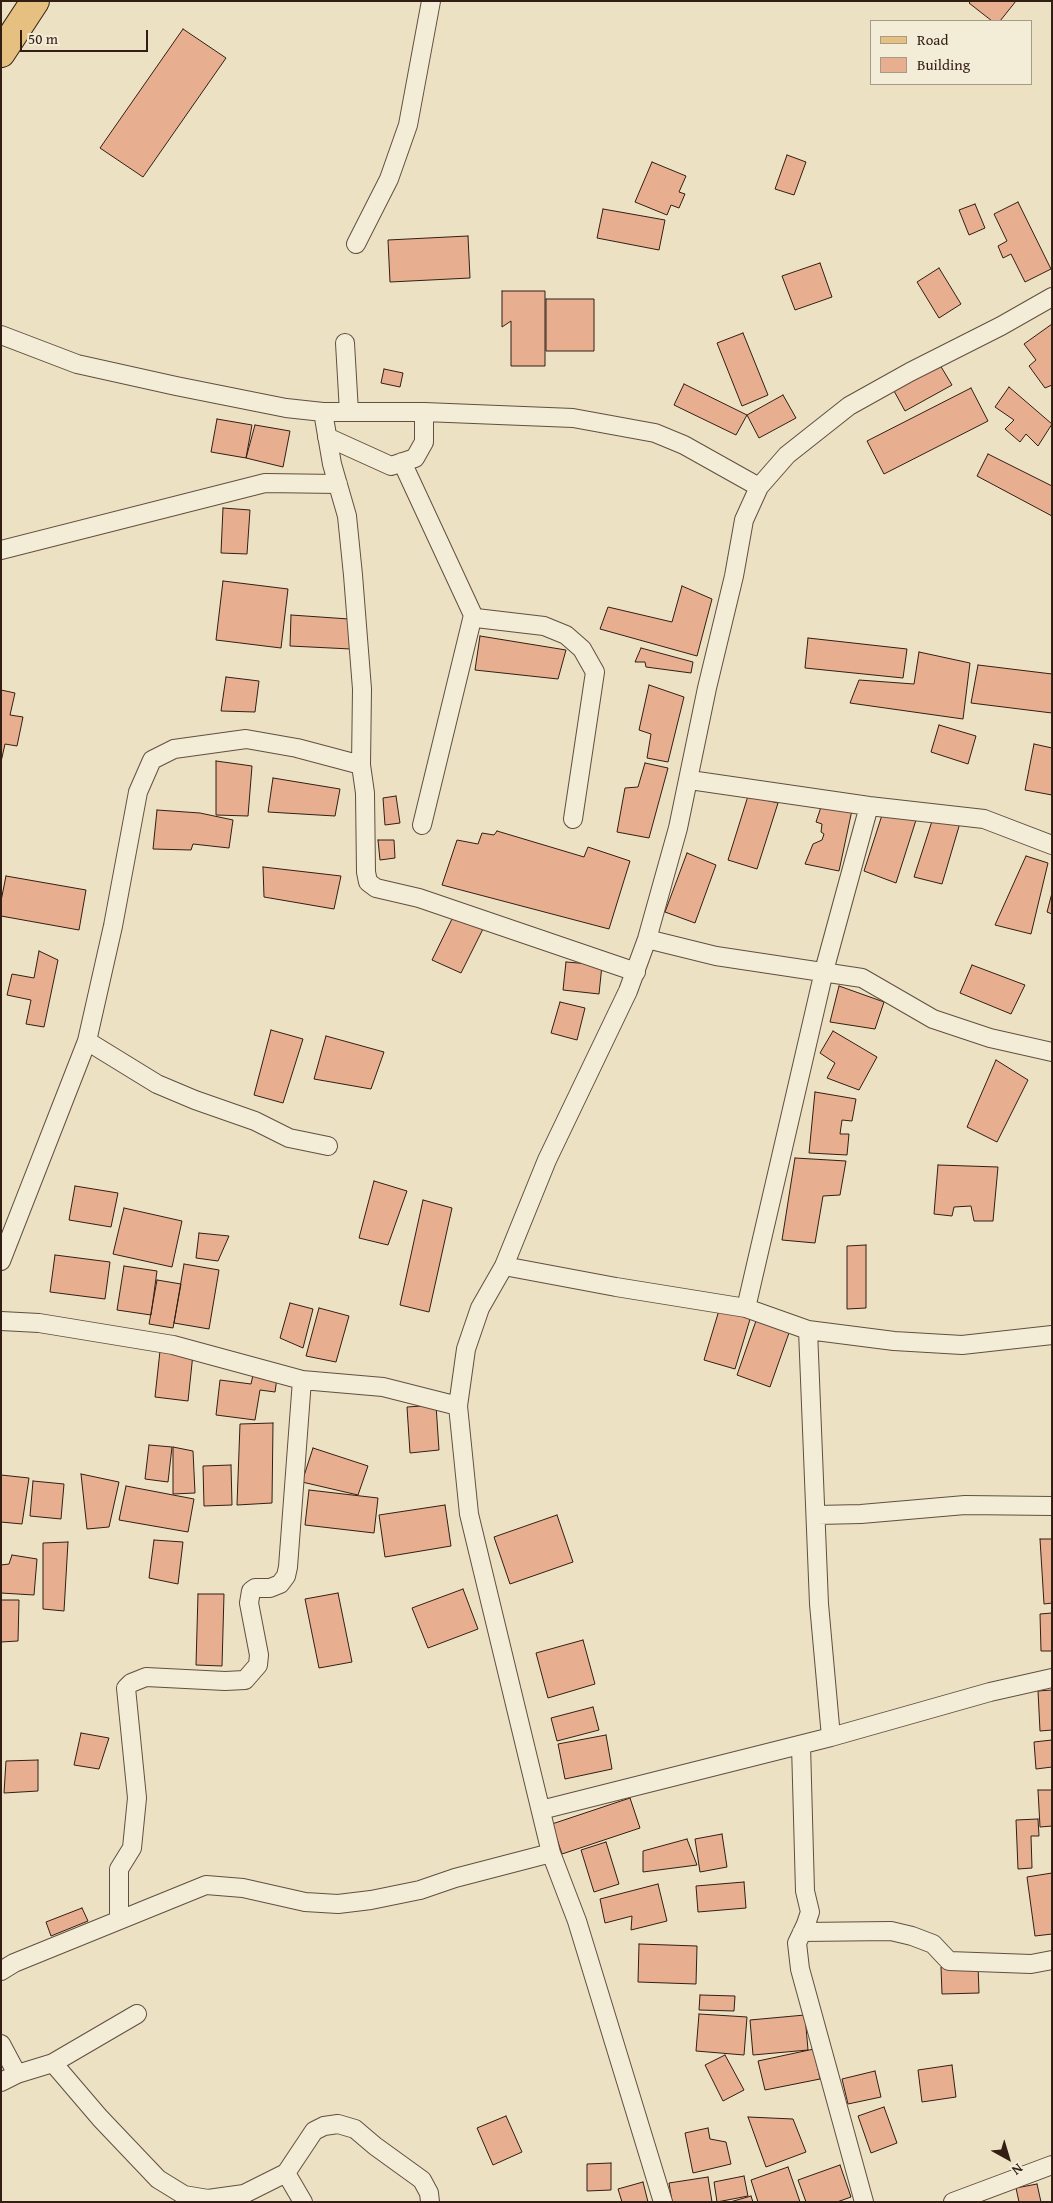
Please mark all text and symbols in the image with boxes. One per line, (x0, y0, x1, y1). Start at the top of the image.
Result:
scale bar (22, 20, 150, 52)
legend (870, 20, 1033, 85)
text: 50 m (28, 28, 58, 49)
text: Road (917, 29, 948, 50)
text: Building (917, 54, 970, 75)
north arrow (983, 2133, 1033, 2183)
text: N (1008, 2159, 1027, 2180)

